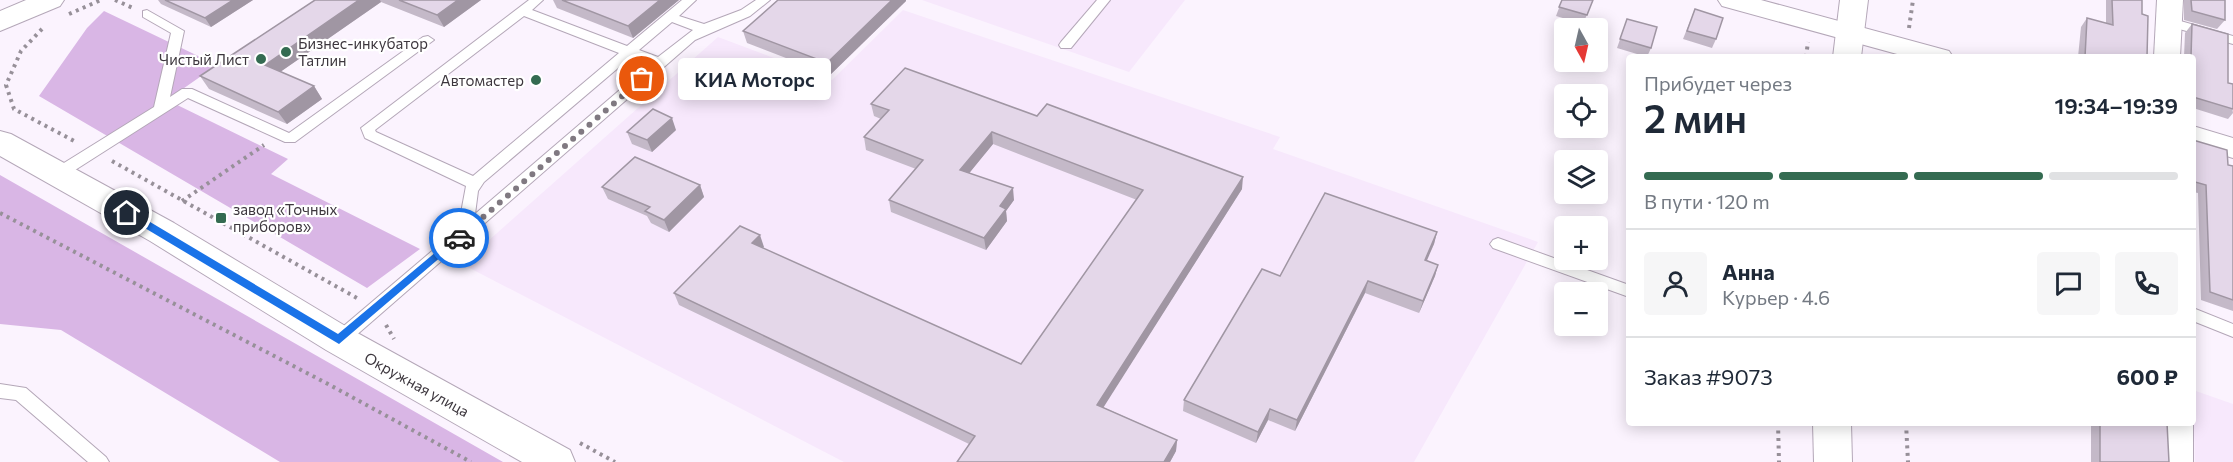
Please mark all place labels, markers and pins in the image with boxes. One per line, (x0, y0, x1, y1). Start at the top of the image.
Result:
place label: Бизнес-инкубатор Татлин (298, 34, 428, 69)
marker: Бизнес-инкубатор Татлин (279, 45, 293, 59)
place label: Чистый Лист (159, 50, 249, 68)
marker: Чистый Лист (254, 52, 268, 66)
pin (616, 53, 667, 104)
callout: КИА Моторс (678, 58, 831, 100)
place label: Автомастер (440, 71, 524, 89)
marker: Автомастер (529, 73, 543, 87)
pin (101, 187, 152, 238)
place label: завод «Точных приборов» (233, 200, 337, 235)
marker: завод «Точных приборов» (214, 211, 228, 225)

